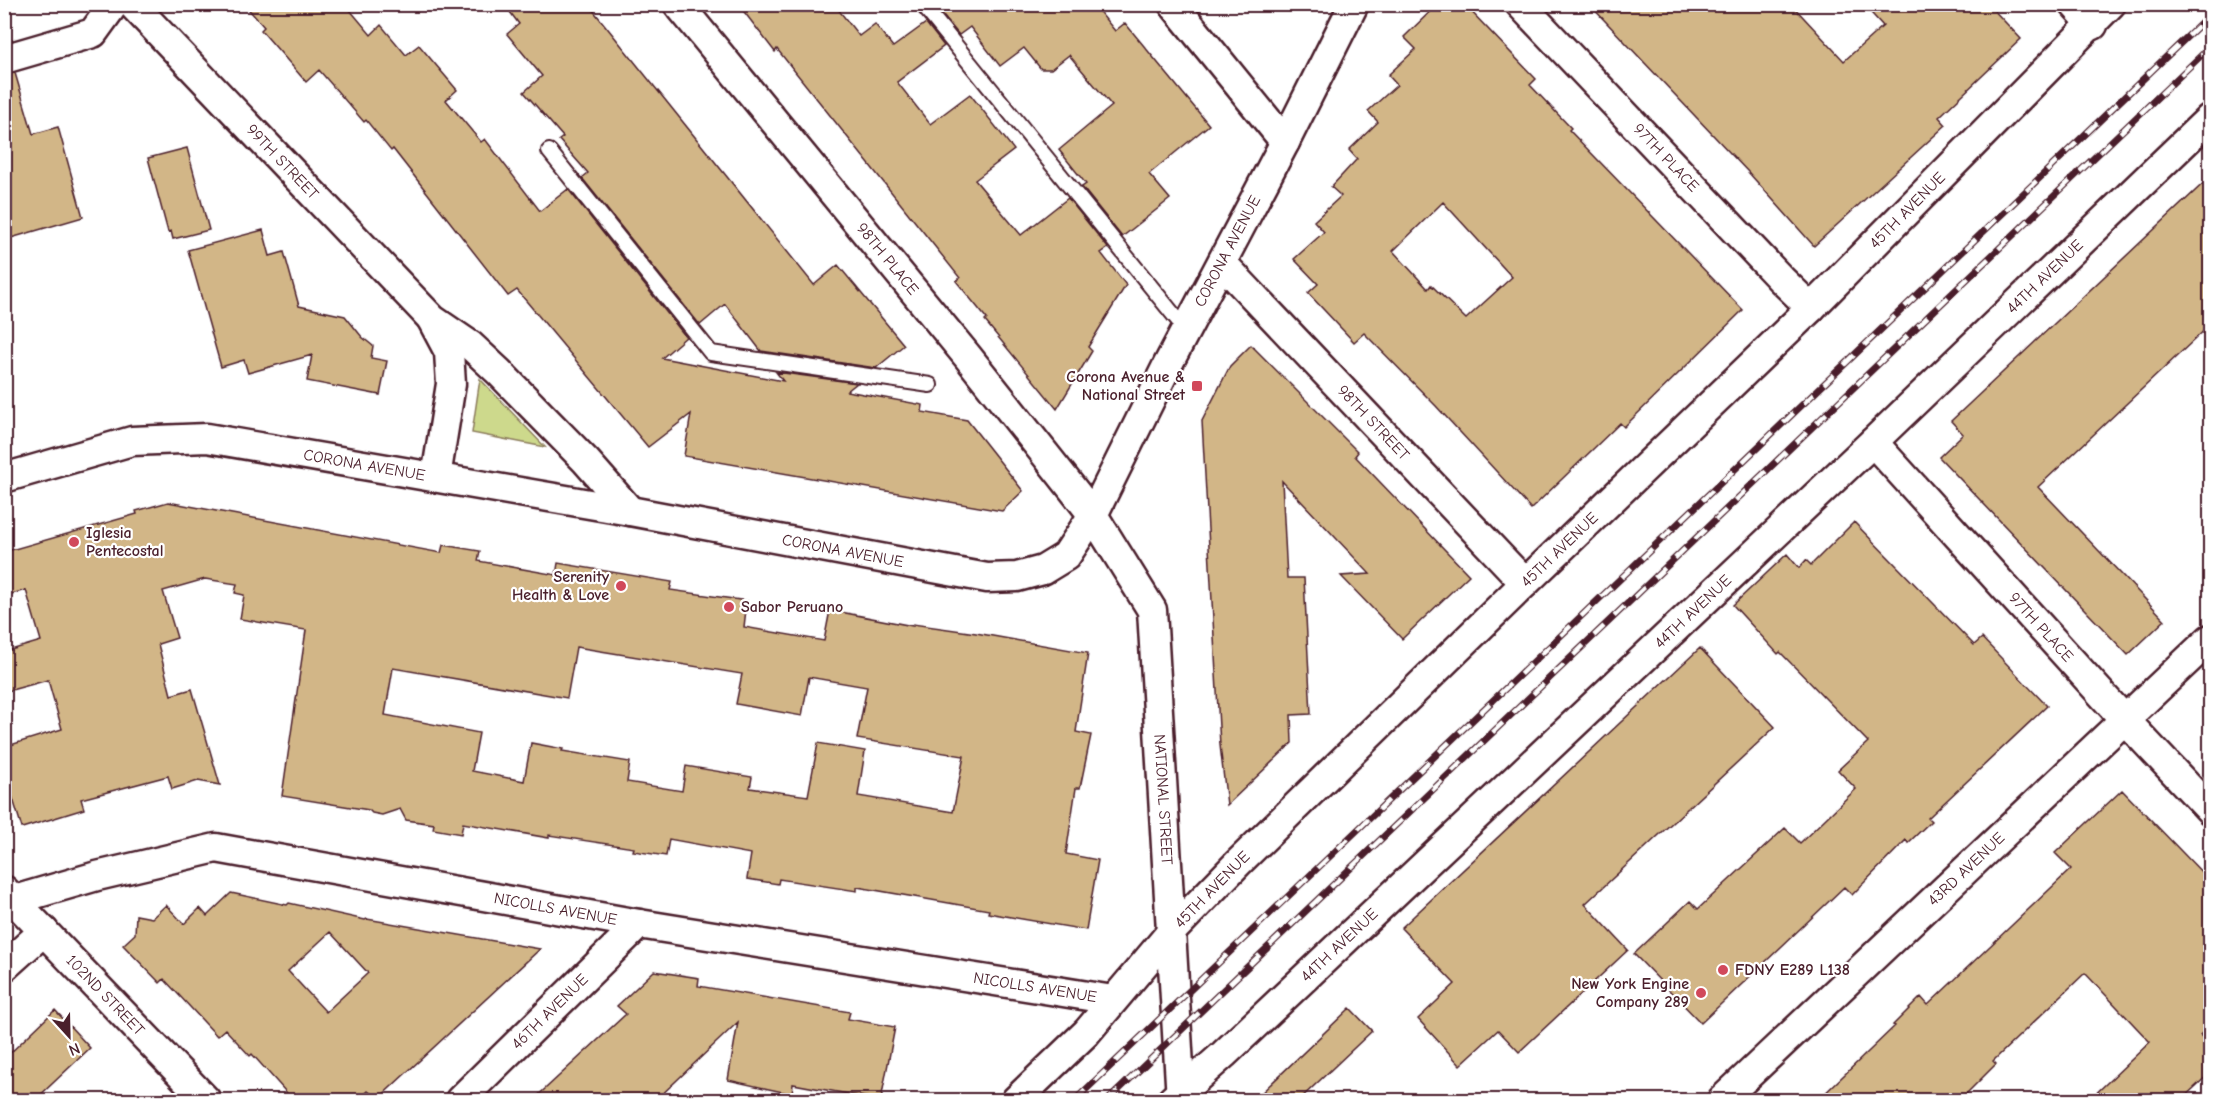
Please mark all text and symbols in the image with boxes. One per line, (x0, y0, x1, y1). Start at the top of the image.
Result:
street label: 97TH PLACE (1629, 120, 1703, 196)
street label: 99TH STREET (242, 121, 323, 204)
street label: 45TH AVENUE (1866, 168, 1949, 252)
street label: CORONA AVENUE (1191, 192, 1264, 310)
street label: 98TH PLACE (853, 219, 923, 299)
street label: 44TH AVENUE (2003, 236, 2087, 317)
place label: Corona Avenue & National Street (1066, 368, 1186, 404)
marker: Corona Avenue & National Street (1190, 379, 1204, 393)
street label: 98TH STREET (1334, 382, 1413, 464)
street label: CORONA AVENUE (302, 446, 427, 485)
street label: 45TH AVENUE (1517, 508, 1602, 591)
place label: Iglesia Pentecostal (86, 524, 163, 560)
street label: CORONA AVENUE (781, 531, 905, 571)
marker: Iglesia Pentecostal (67, 535, 81, 549)
place label: Serenity Health & Love (512, 568, 610, 604)
street label: 44TH AVENUE (1651, 571, 1735, 652)
marker: Serenity Health & Love (614, 579, 628, 593)
street label: 97TH PLACE (2005, 589, 2077, 666)
place label: Sabor Peruano (741, 598, 843, 616)
marker: Sabor Peruano (722, 600, 736, 614)
street label: NATIONAL STREET (1150, 734, 1176, 866)
street label: 43RD AVENUE (1924, 829, 2009, 910)
street label: 45TH AVENUE (1171, 847, 1254, 932)
street label: NICOLLS AVENUE (492, 889, 619, 929)
street label: 44TH AVENUE (1297, 905, 1382, 986)
street label: 102ND STREET (62, 951, 148, 1040)
place label: FDNY E289 L138 (1735, 961, 1850, 979)
marker: FDNY E289 L138 (1716, 963, 1730, 977)
street label: NICOLLS AVENUE (972, 969, 1098, 1006)
street label: 46TH AVENUE (508, 970, 592, 1053)
place label: New York Engine Company 289 (1571, 975, 1689, 1011)
marker: New York Engine Company 289 (1694, 986, 1708, 1000)
north arrow (39, 1006, 99, 1066)
text: N (66, 1039, 82, 1059)

